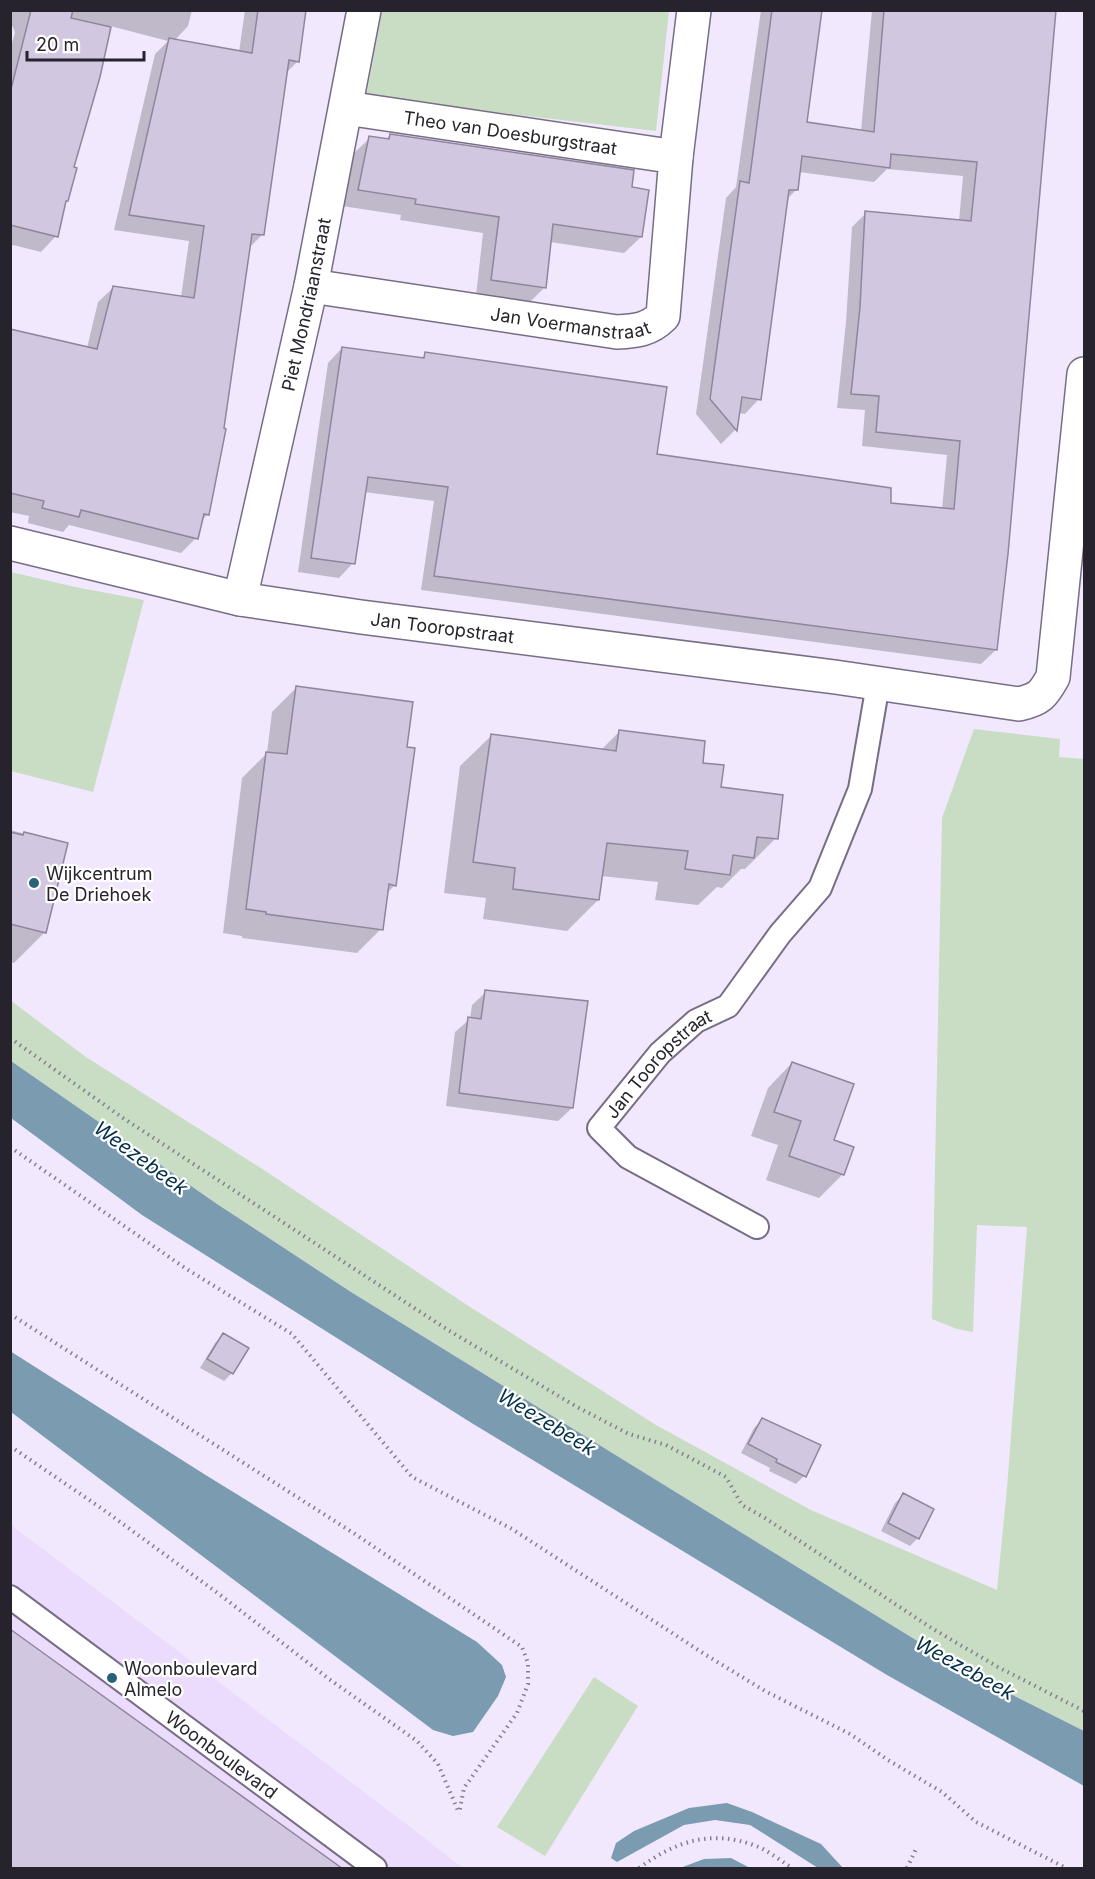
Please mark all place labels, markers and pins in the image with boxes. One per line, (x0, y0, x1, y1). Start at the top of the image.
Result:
place label: Wijkcentrum De Driehoek (46, 863, 152, 905)
marker: Wijkcentrum De Driehoek (27, 876, 41, 890)
place label: Woonboulevard Almelo (124, 1658, 258, 1700)
marker: Woonboulevard Almelo (105, 1671, 119, 1685)

